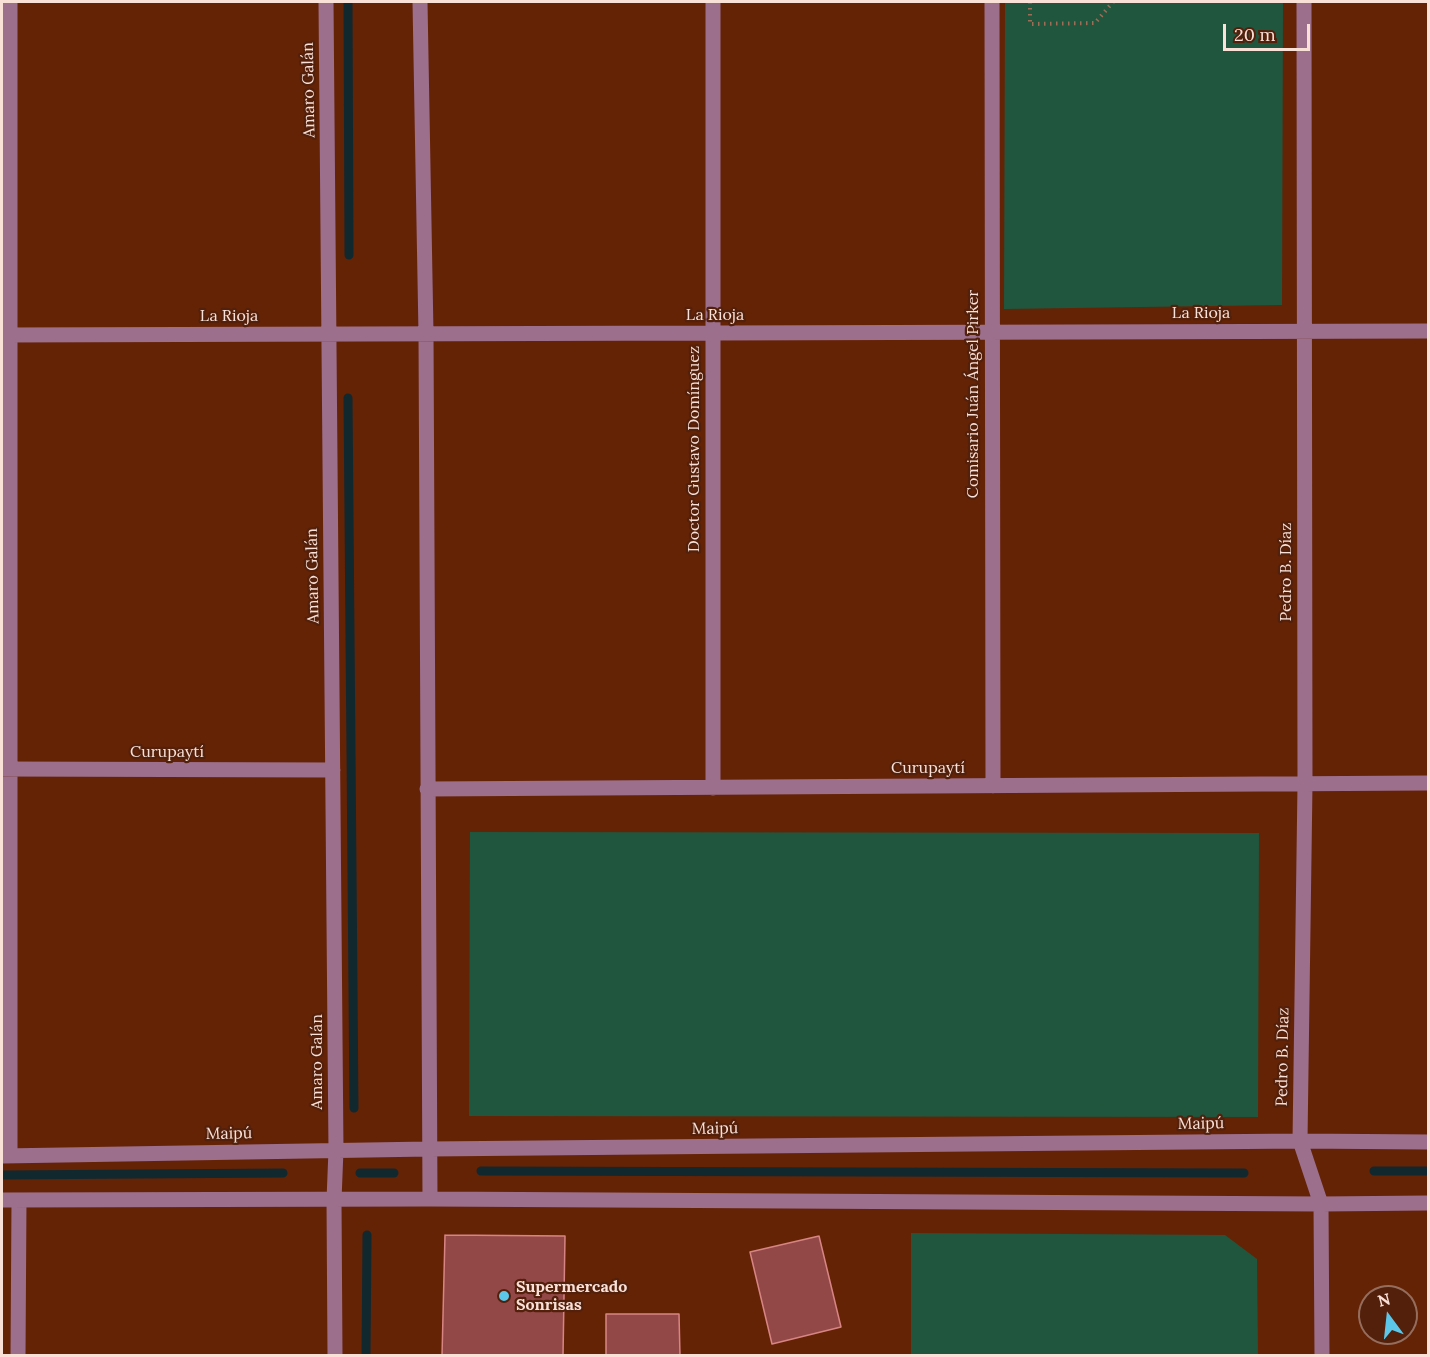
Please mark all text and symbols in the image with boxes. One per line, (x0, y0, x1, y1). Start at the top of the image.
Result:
scale bar (1226, 12, 1313, 50)
text: 20 m (1234, 23, 1276, 46)
street label: Amaro Galán (299, 42, 319, 138)
street label: Comisario Juán Ángel Pirker (963, 290, 983, 498)
street label: La Rioja (1172, 303, 1230, 323)
street label: La Rioja (686, 305, 744, 325)
street label: La Rioja (200, 306, 258, 326)
street label: Doctor Gustavo Domínguez (684, 346, 704, 552)
street label: Pedro B. Díaz (1276, 522, 1296, 622)
street label: Amaro Galán (303, 528, 323, 624)
street label: Curupaytí (130, 742, 204, 762)
street label: Curupaytí (891, 758, 965, 778)
street label: Pedro B. Díaz (1273, 1007, 1293, 1107)
street label: Amaro Galán (307, 1014, 327, 1110)
street label: Maipú (1178, 1114, 1224, 1134)
street label: Maipú (692, 1119, 738, 1139)
street label: Maipú (206, 1124, 252, 1144)
place label: Supermercado Sonrisas (516, 1277, 627, 1315)
north arrow (1358, 1285, 1418, 1345)
text: N (1375, 1288, 1392, 1311)
marker: Supermercado Sonrisas (497, 1289, 511, 1303)

